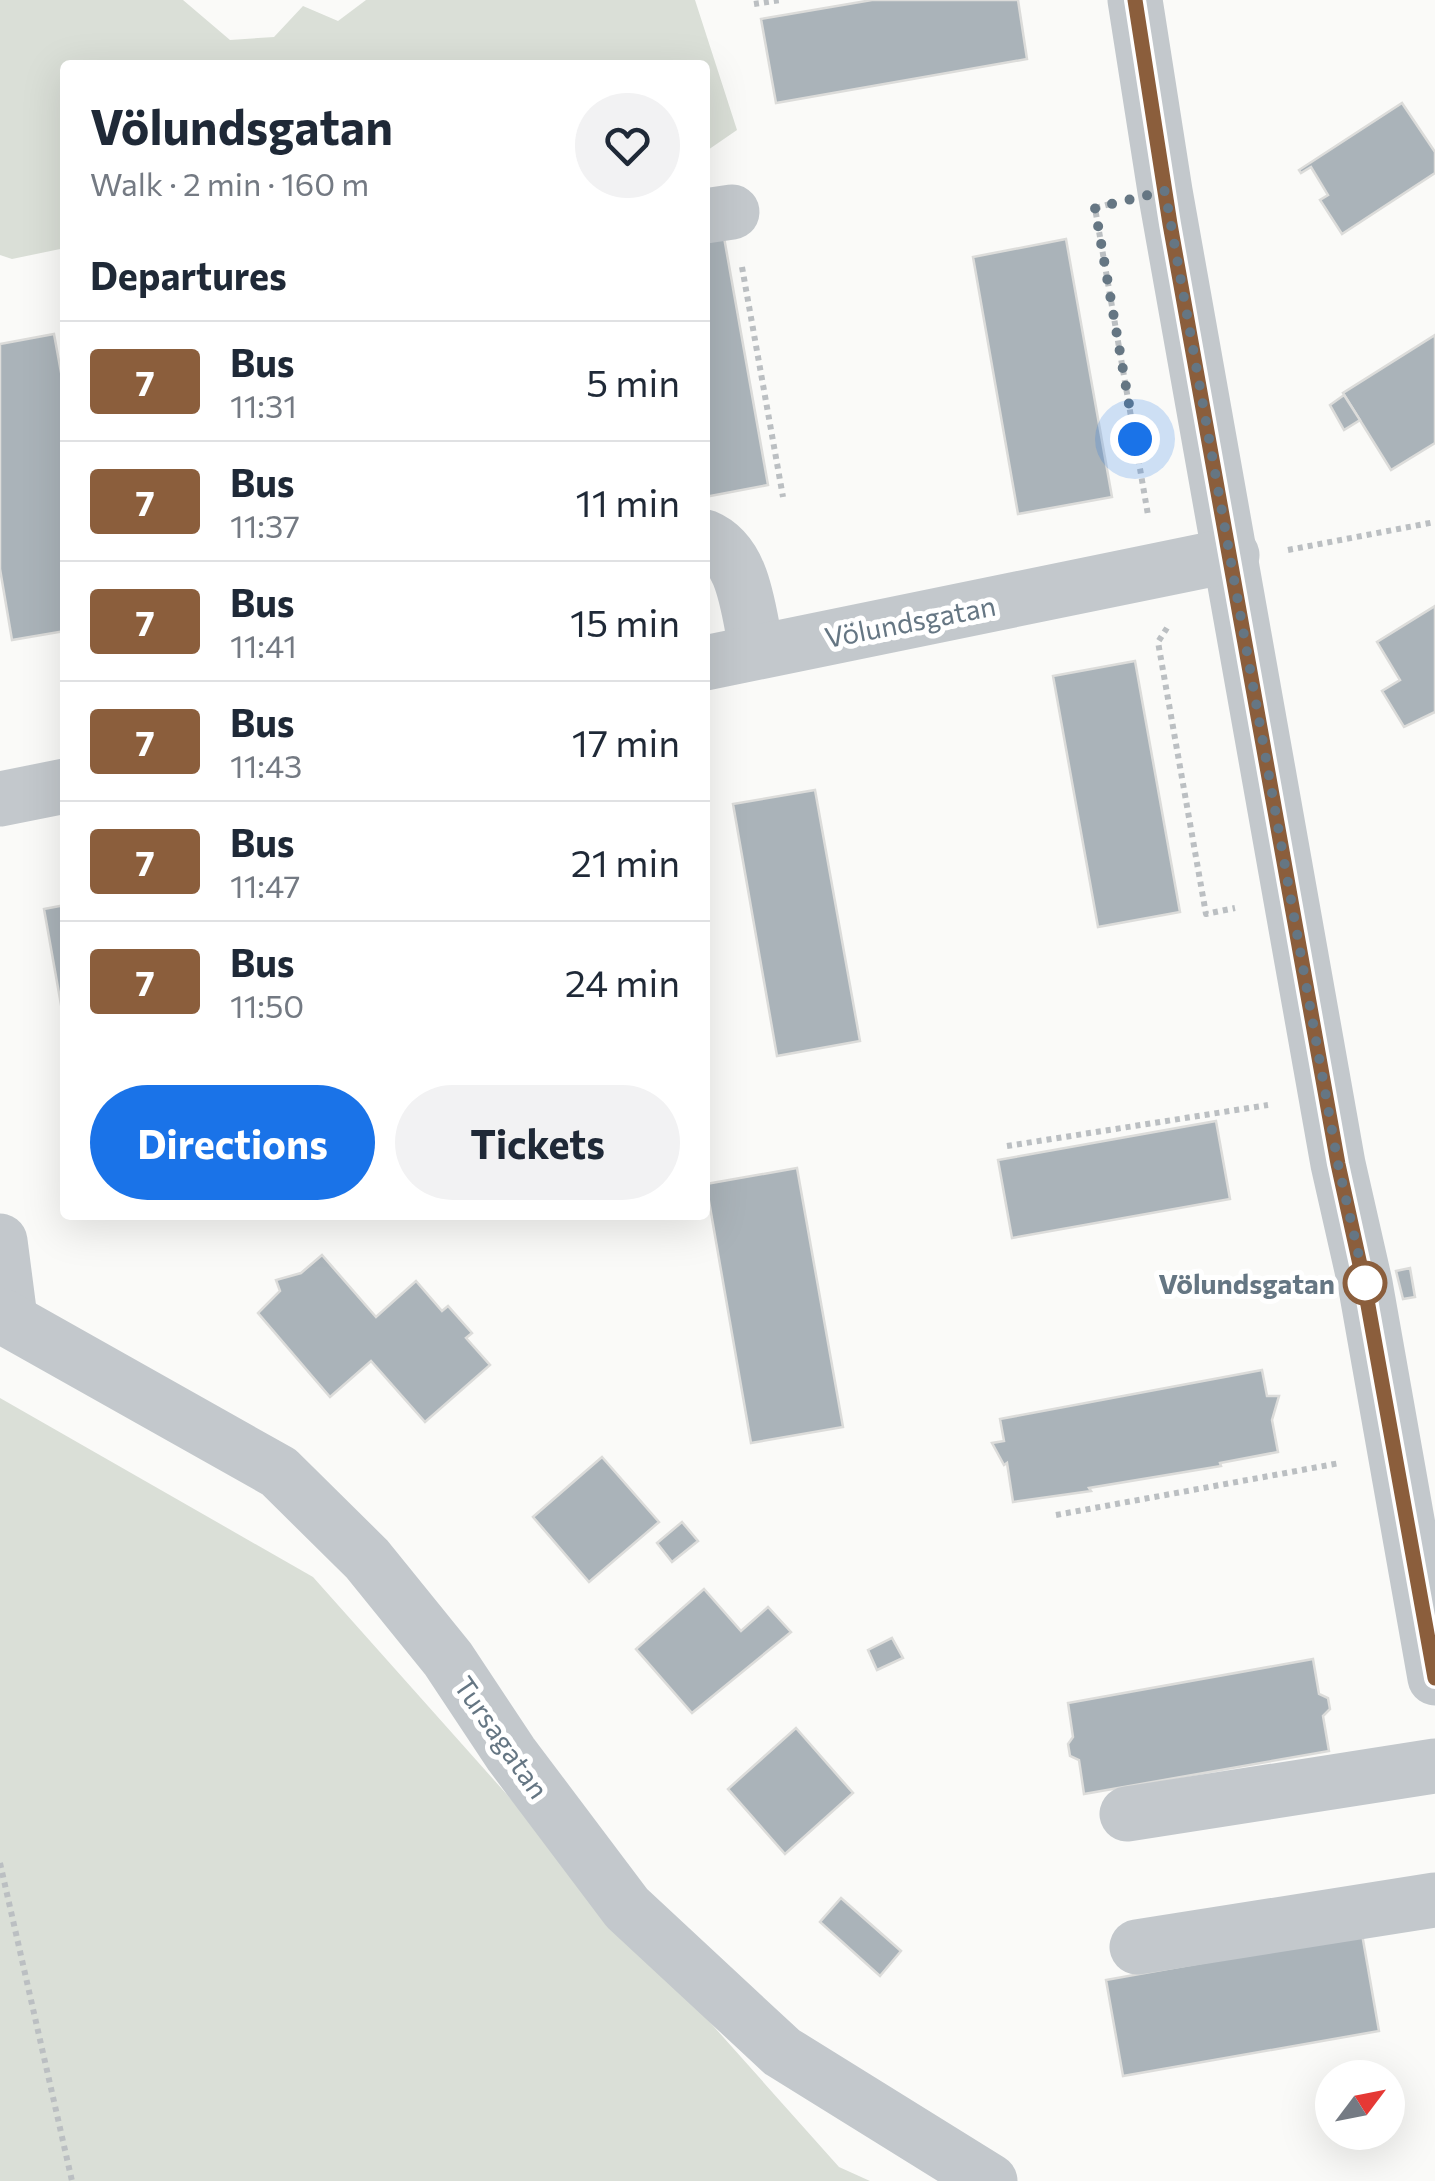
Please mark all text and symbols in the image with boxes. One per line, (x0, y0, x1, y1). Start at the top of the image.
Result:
button: heart (575, 93, 680, 198)
text: Völundsgatan (90, 96, 393, 155)
text: Walk · 2 min · 160 m (90, 163, 369, 203)
text: Departures (90, 251, 287, 298)
text: Bus (230, 338, 295, 385)
text: 5 min (586, 358, 680, 405)
text: 7 (135, 360, 155, 403)
text: 11:31 (230, 385, 297, 425)
your location (1110, 414, 1160, 464)
text: Bus (230, 458, 295, 505)
text: 11 min (576, 478, 680, 525)
text: 7 (135, 480, 155, 523)
text: 11:37 (230, 505, 300, 545)
text: Bus (230, 578, 295, 625)
street label: Völundsgatan (822, 588, 998, 654)
text: 15 min (570, 598, 680, 645)
text: 7 (135, 600, 155, 643)
text: 11:41 (230, 625, 297, 665)
text: Bus (230, 698, 295, 745)
text: 17 min (572, 718, 680, 765)
text: 7 (135, 720, 155, 763)
text: 11:43 (230, 745, 302, 785)
text: Bus (230, 818, 295, 865)
text: 21 min (571, 838, 680, 885)
text: 7 (135, 840, 155, 883)
text: 11:47 (230, 865, 300, 905)
text: Bus (230, 938, 295, 985)
text: 24 min (565, 958, 680, 1005)
text: 7 (135, 960, 155, 1003)
text: 11:50 (230, 985, 304, 1025)
button: Directions (90, 1085, 375, 1200)
button: Tickets (395, 1085, 680, 1200)
marker: Völundsgatan (1344, 1262, 1386, 1304)
place label: Völundsgatan (1158, 1266, 1335, 1300)
street label: Tursagatan (448, 1669, 556, 1805)
north arrow (1315, 2060, 1405, 2150)
map controls (1315, 2060, 1405, 2150)

